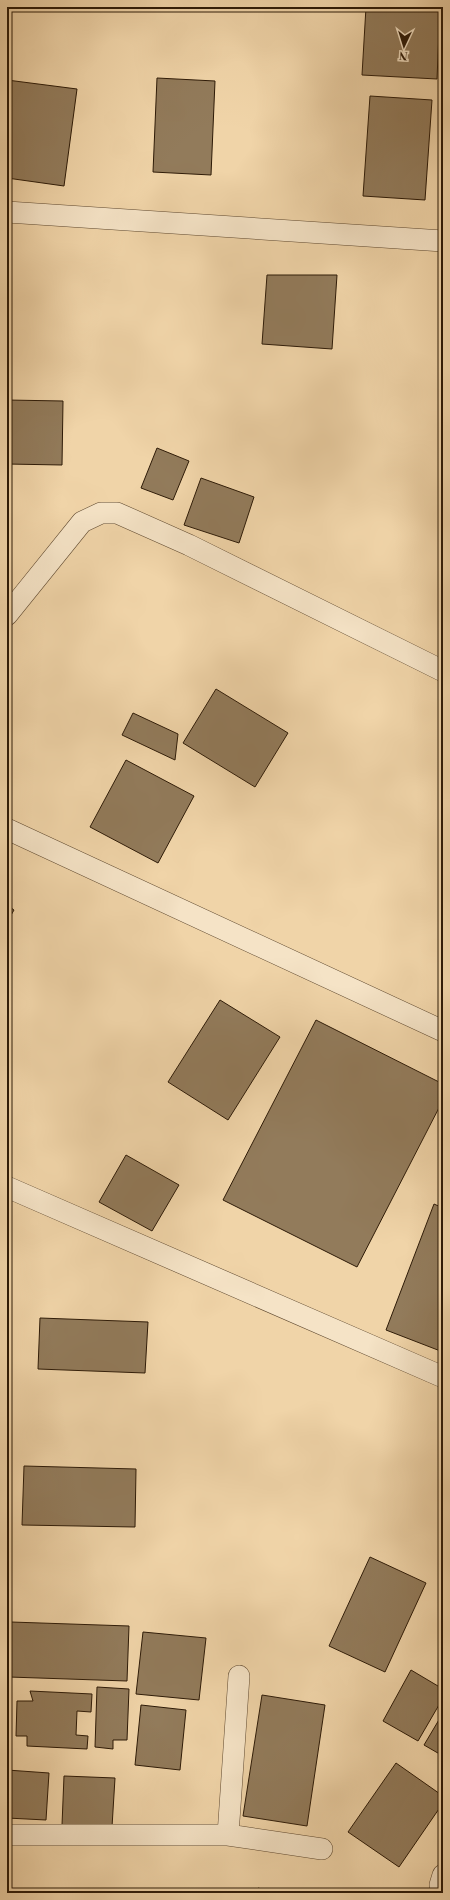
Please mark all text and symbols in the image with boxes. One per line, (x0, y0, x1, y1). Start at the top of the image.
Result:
north arrow (384, 26, 424, 66)
text: N (398, 48, 408, 62)

